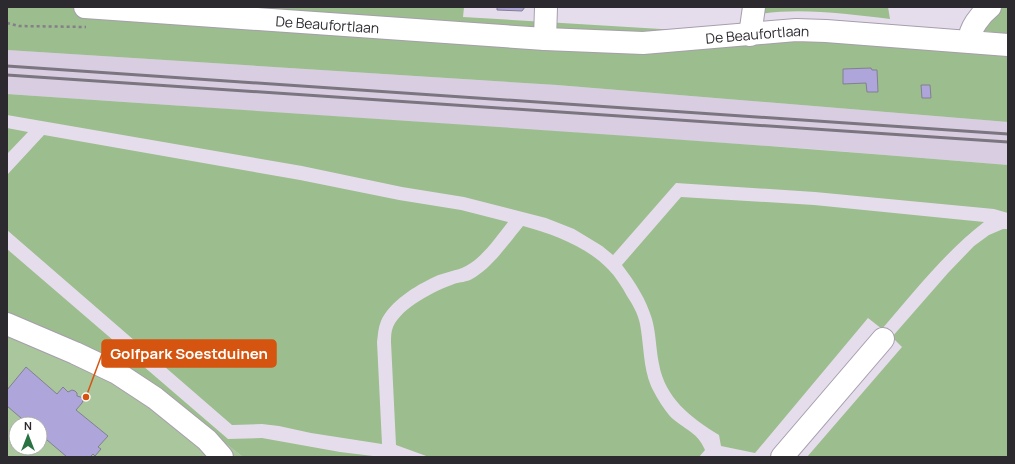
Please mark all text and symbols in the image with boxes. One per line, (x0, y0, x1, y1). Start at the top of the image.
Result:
street label: De Beaufortlaan (275, 11, 380, 37)
street label: De Beaufortlaan (705, 20, 810, 47)
callout: Golfpark Soestduinen (102, 340, 276, 367)
text: Golfpark Soestduinen (110, 343, 268, 364)
north arrow (8, 416, 48, 456)
text: N (24, 418, 32, 433)

